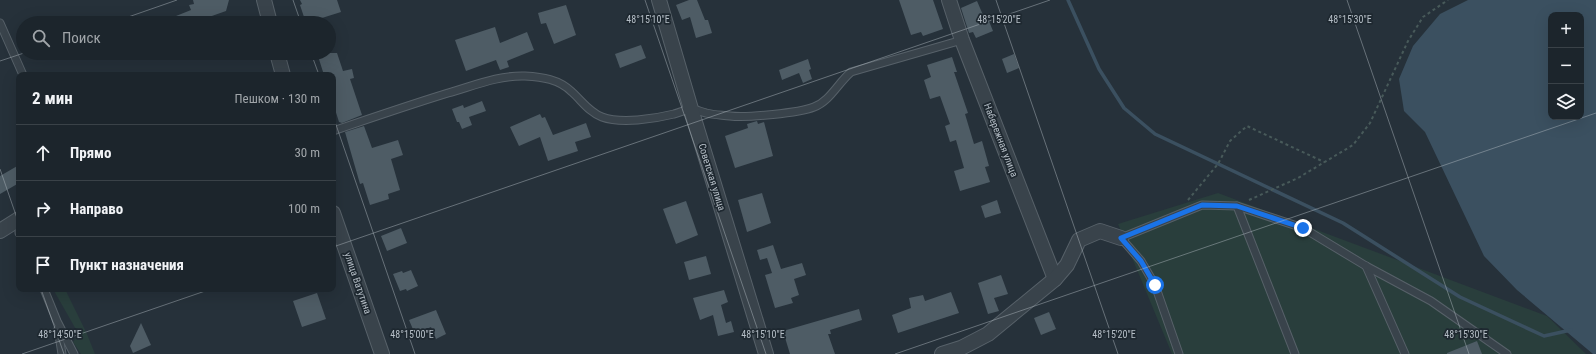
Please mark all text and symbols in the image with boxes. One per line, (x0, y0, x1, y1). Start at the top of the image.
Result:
map controls (1548, 12, 1584, 120)
button: + (1548, 12, 1584, 48)
text: 48°15'10"E (626, 14, 670, 25)
text: 48°15'20"E (977, 14, 1021, 25)
text: 48°15'30"E (1328, 14, 1372, 25)
search box (16, 16, 336, 60)
icon: search (30, 27, 52, 49)
text: Поиск (62, 29, 101, 47)
button: − (1548, 48, 1584, 84)
button: layers (1548, 84, 1584, 120)
text: 2 мин (32, 88, 73, 108)
text: Пешком · 130 m (234, 91, 320, 106)
street label: Набережная улица (982, 102, 1020, 179)
icon: ahead (32, 142, 54, 164)
street label: Советская улица (697, 142, 728, 212)
text: Прямо (70, 144, 111, 162)
text: 30 m (294, 145, 320, 160)
icon: right (32, 198, 54, 220)
text: Направо (70, 200, 123, 218)
text: 100 m (288, 201, 320, 216)
route end (1294, 219, 1312, 237)
street label: улица Ватутина (342, 251, 374, 315)
icon: arrive (32, 254, 54, 276)
text: Пункт назначения (70, 256, 184, 274)
route start (1146, 276, 1164, 294)
text: 48°14'50"E (38, 329, 82, 340)
text: 48°15'00"E (390, 329, 434, 340)
text: 48°15'10"E (741, 329, 785, 340)
text: 48°15'20"E (1092, 329, 1136, 340)
text: 48°15'30"E (1444, 329, 1488, 340)

